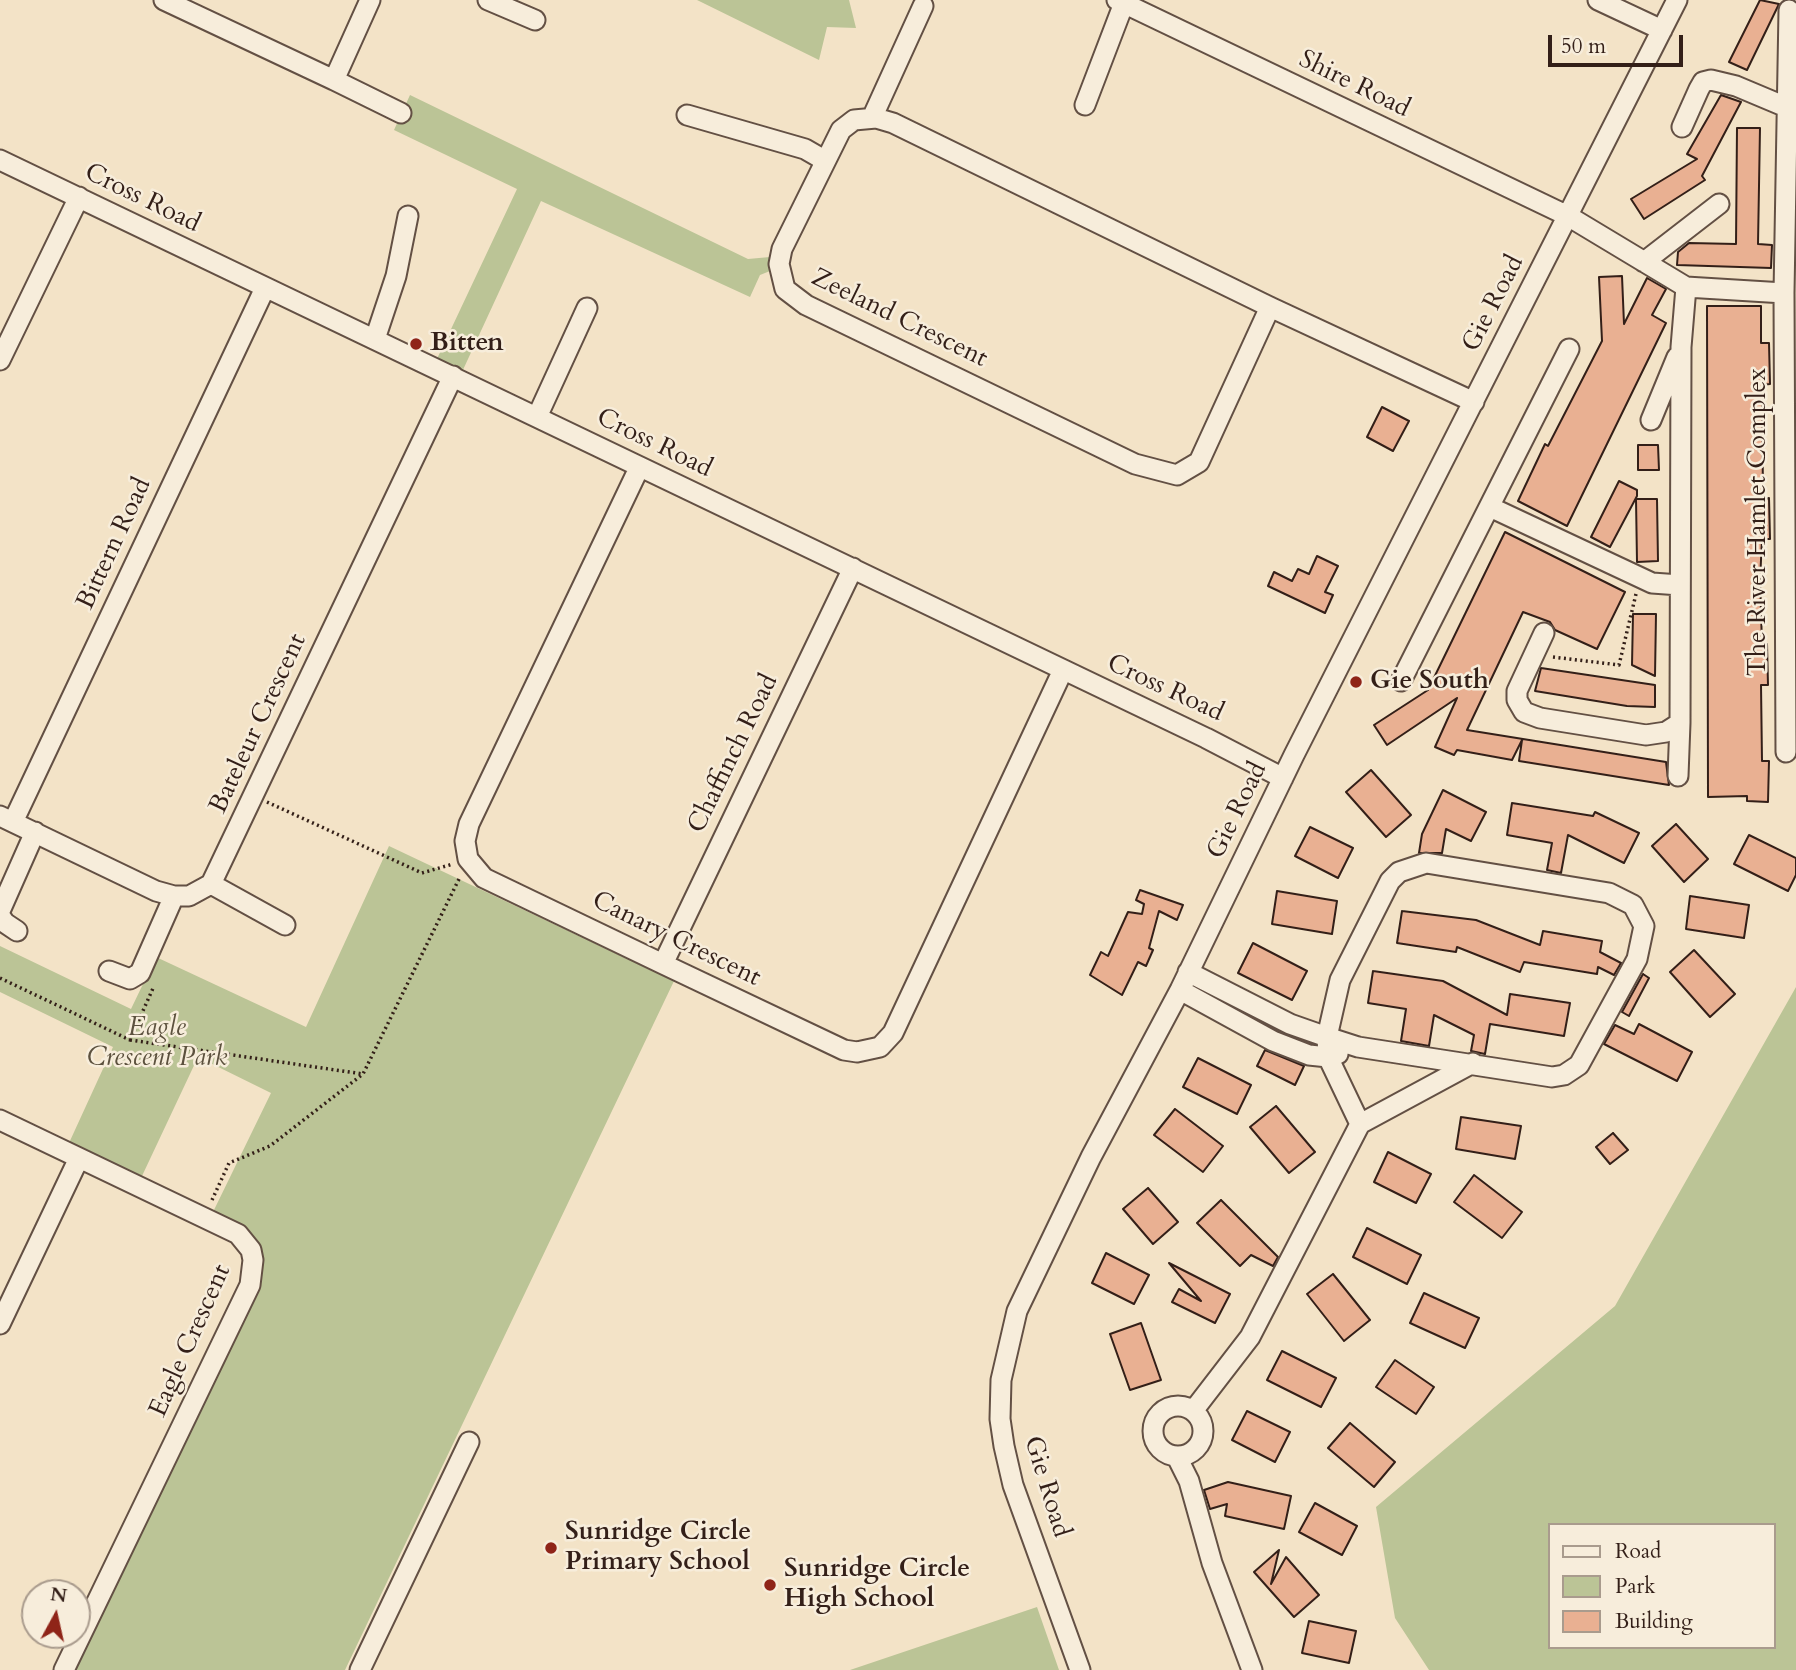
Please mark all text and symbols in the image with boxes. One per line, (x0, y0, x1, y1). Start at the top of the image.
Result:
scale bar (1551, 21, 1686, 65)
text: 50 m (1561, 32, 1606, 61)
street label: Shire Road (1293, 45, 1415, 125)
street label: Cross Road (79, 158, 205, 240)
street label: Gie Road (1457, 251, 1531, 357)
street label: Zeeland Crescent (806, 263, 992, 375)
place label: Bitten (430, 328, 504, 360)
marker: Bitten (408, 336, 424, 352)
street label: The River Hamlet Complex (1743, 368, 1775, 676)
street label: Cross Road (591, 403, 717, 485)
street label: Bittern Road (71, 473, 159, 615)
street label: Bateleur Crescent (204, 629, 314, 819)
street label: Cross Road (1102, 648, 1228, 730)
place label: Gie South (1370, 666, 1489, 698)
street label: Chaffinch Road (682, 669, 786, 839)
marker: Gie South (1348, 674, 1364, 690)
street label: Gie Road (1201, 758, 1275, 864)
street label: Canary Crescent (587, 886, 765, 994)
park label: Eagle Crescent Park (87, 1013, 227, 1074)
street label: Eagle Crescent (143, 1260, 239, 1422)
street label: Gie Road (1016, 1433, 1076, 1541)
place label: Sunridge Circle Primary School (565, 1517, 751, 1578)
legend (1548, 1523, 1775, 1649)
text: Road (1615, 1537, 1661, 1566)
marker: Sunridge Circle Primary School (543, 1540, 559, 1556)
place label: Sunridge Circle High School (784, 1554, 970, 1616)
text: Park (1615, 1572, 1655, 1601)
marker: Sunridge Circle High School (762, 1577, 778, 1593)
north arrow (21, 1579, 91, 1649)
text: N (49, 1581, 69, 1609)
text: Building (1615, 1607, 1693, 1636)

